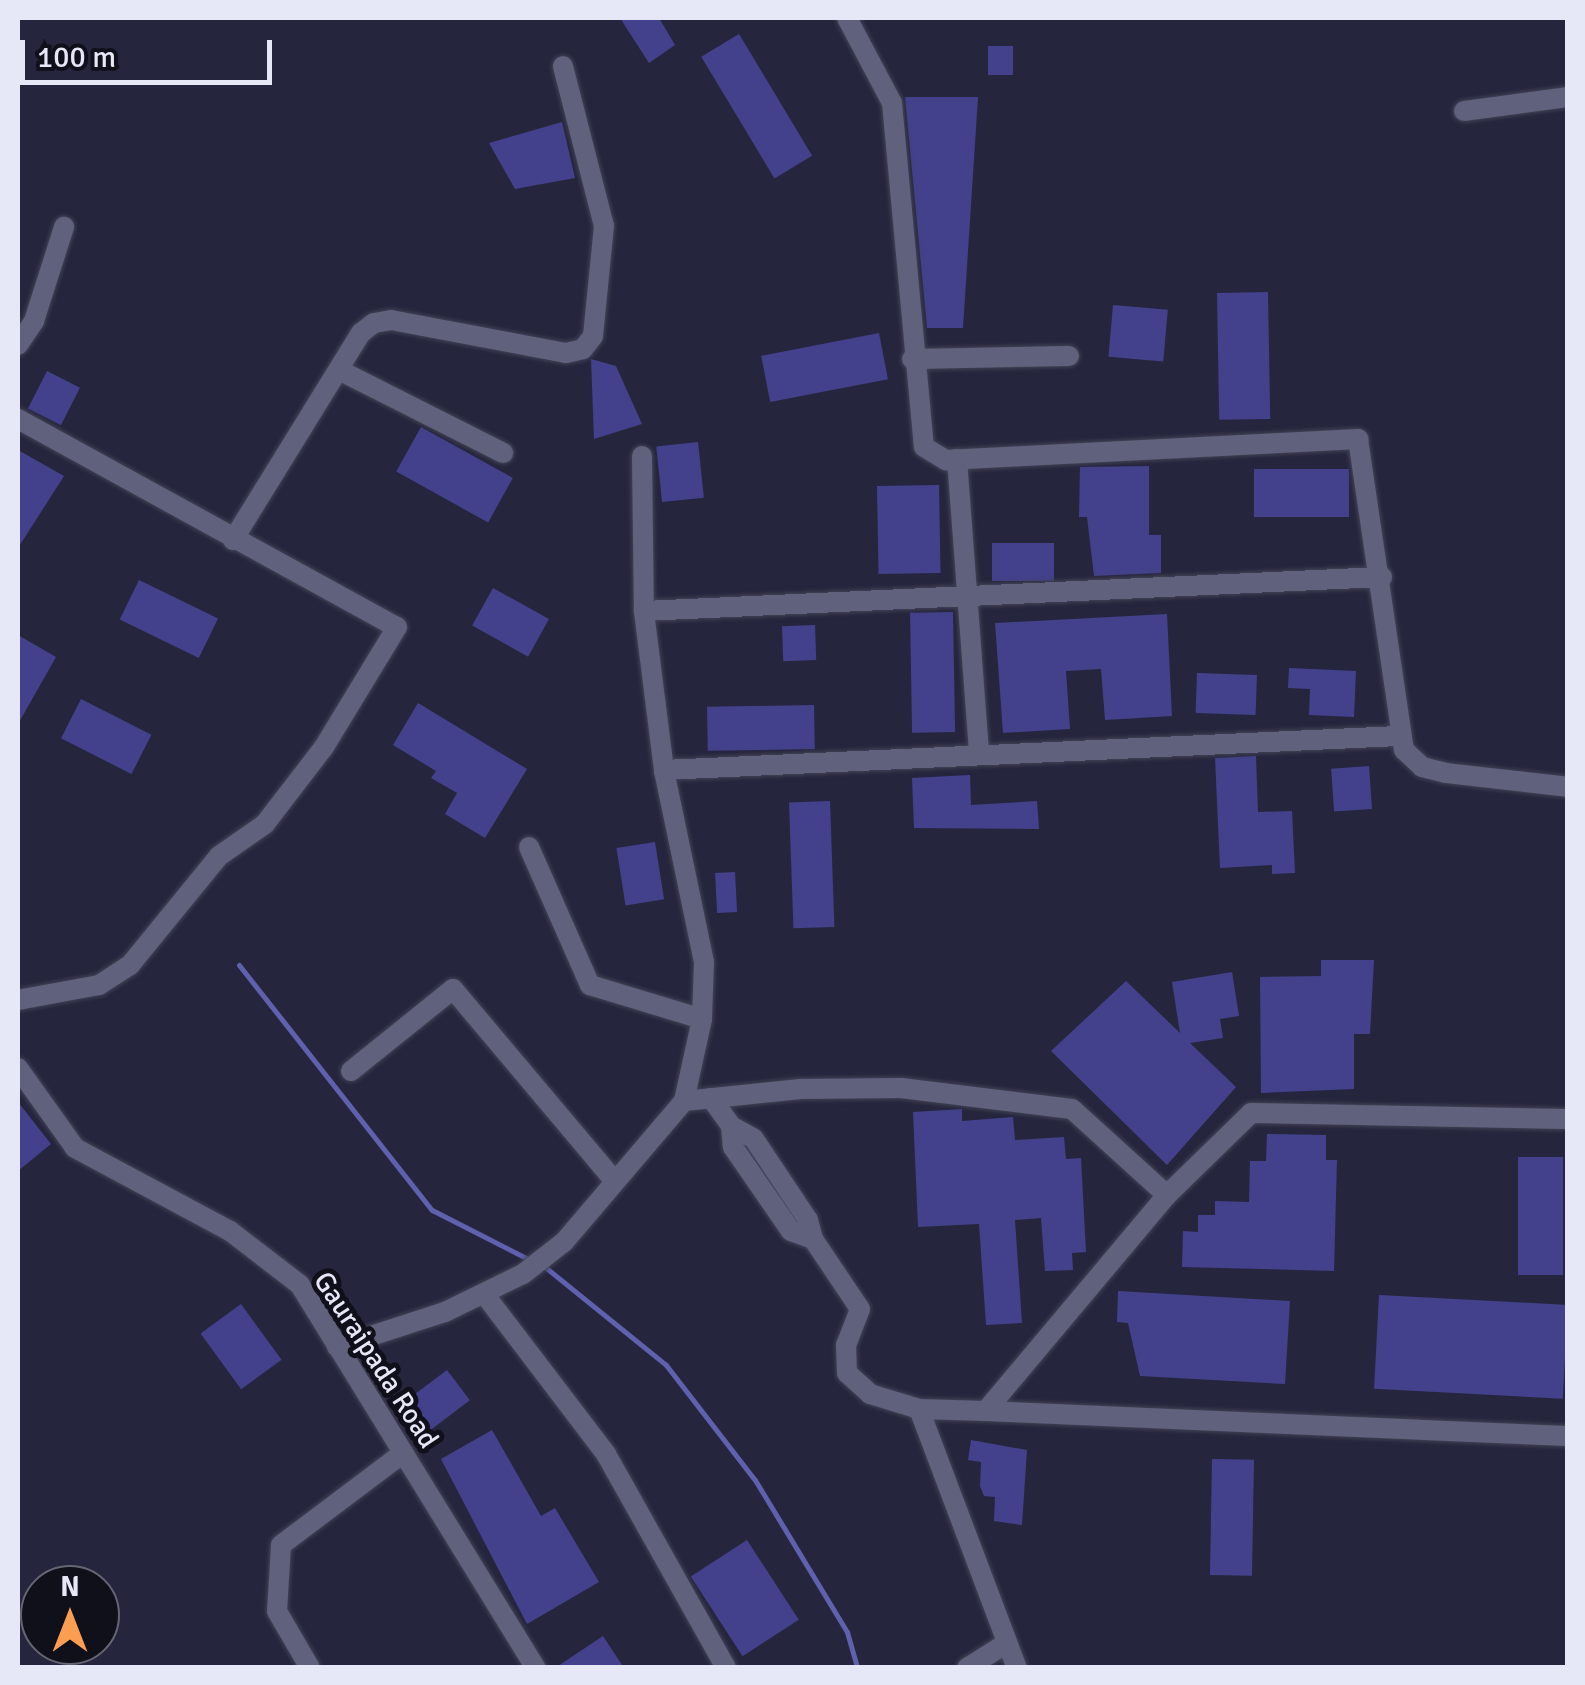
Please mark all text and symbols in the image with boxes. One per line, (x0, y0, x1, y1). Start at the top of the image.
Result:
scale bar (25, 20, 278, 82)
text: 100 m (37, 39, 116, 76)
street label: Gauraipada Road (306, 1266, 446, 1454)
north arrow (20, 1565, 120, 1665)
text: N (60, 1570, 80, 1604)

